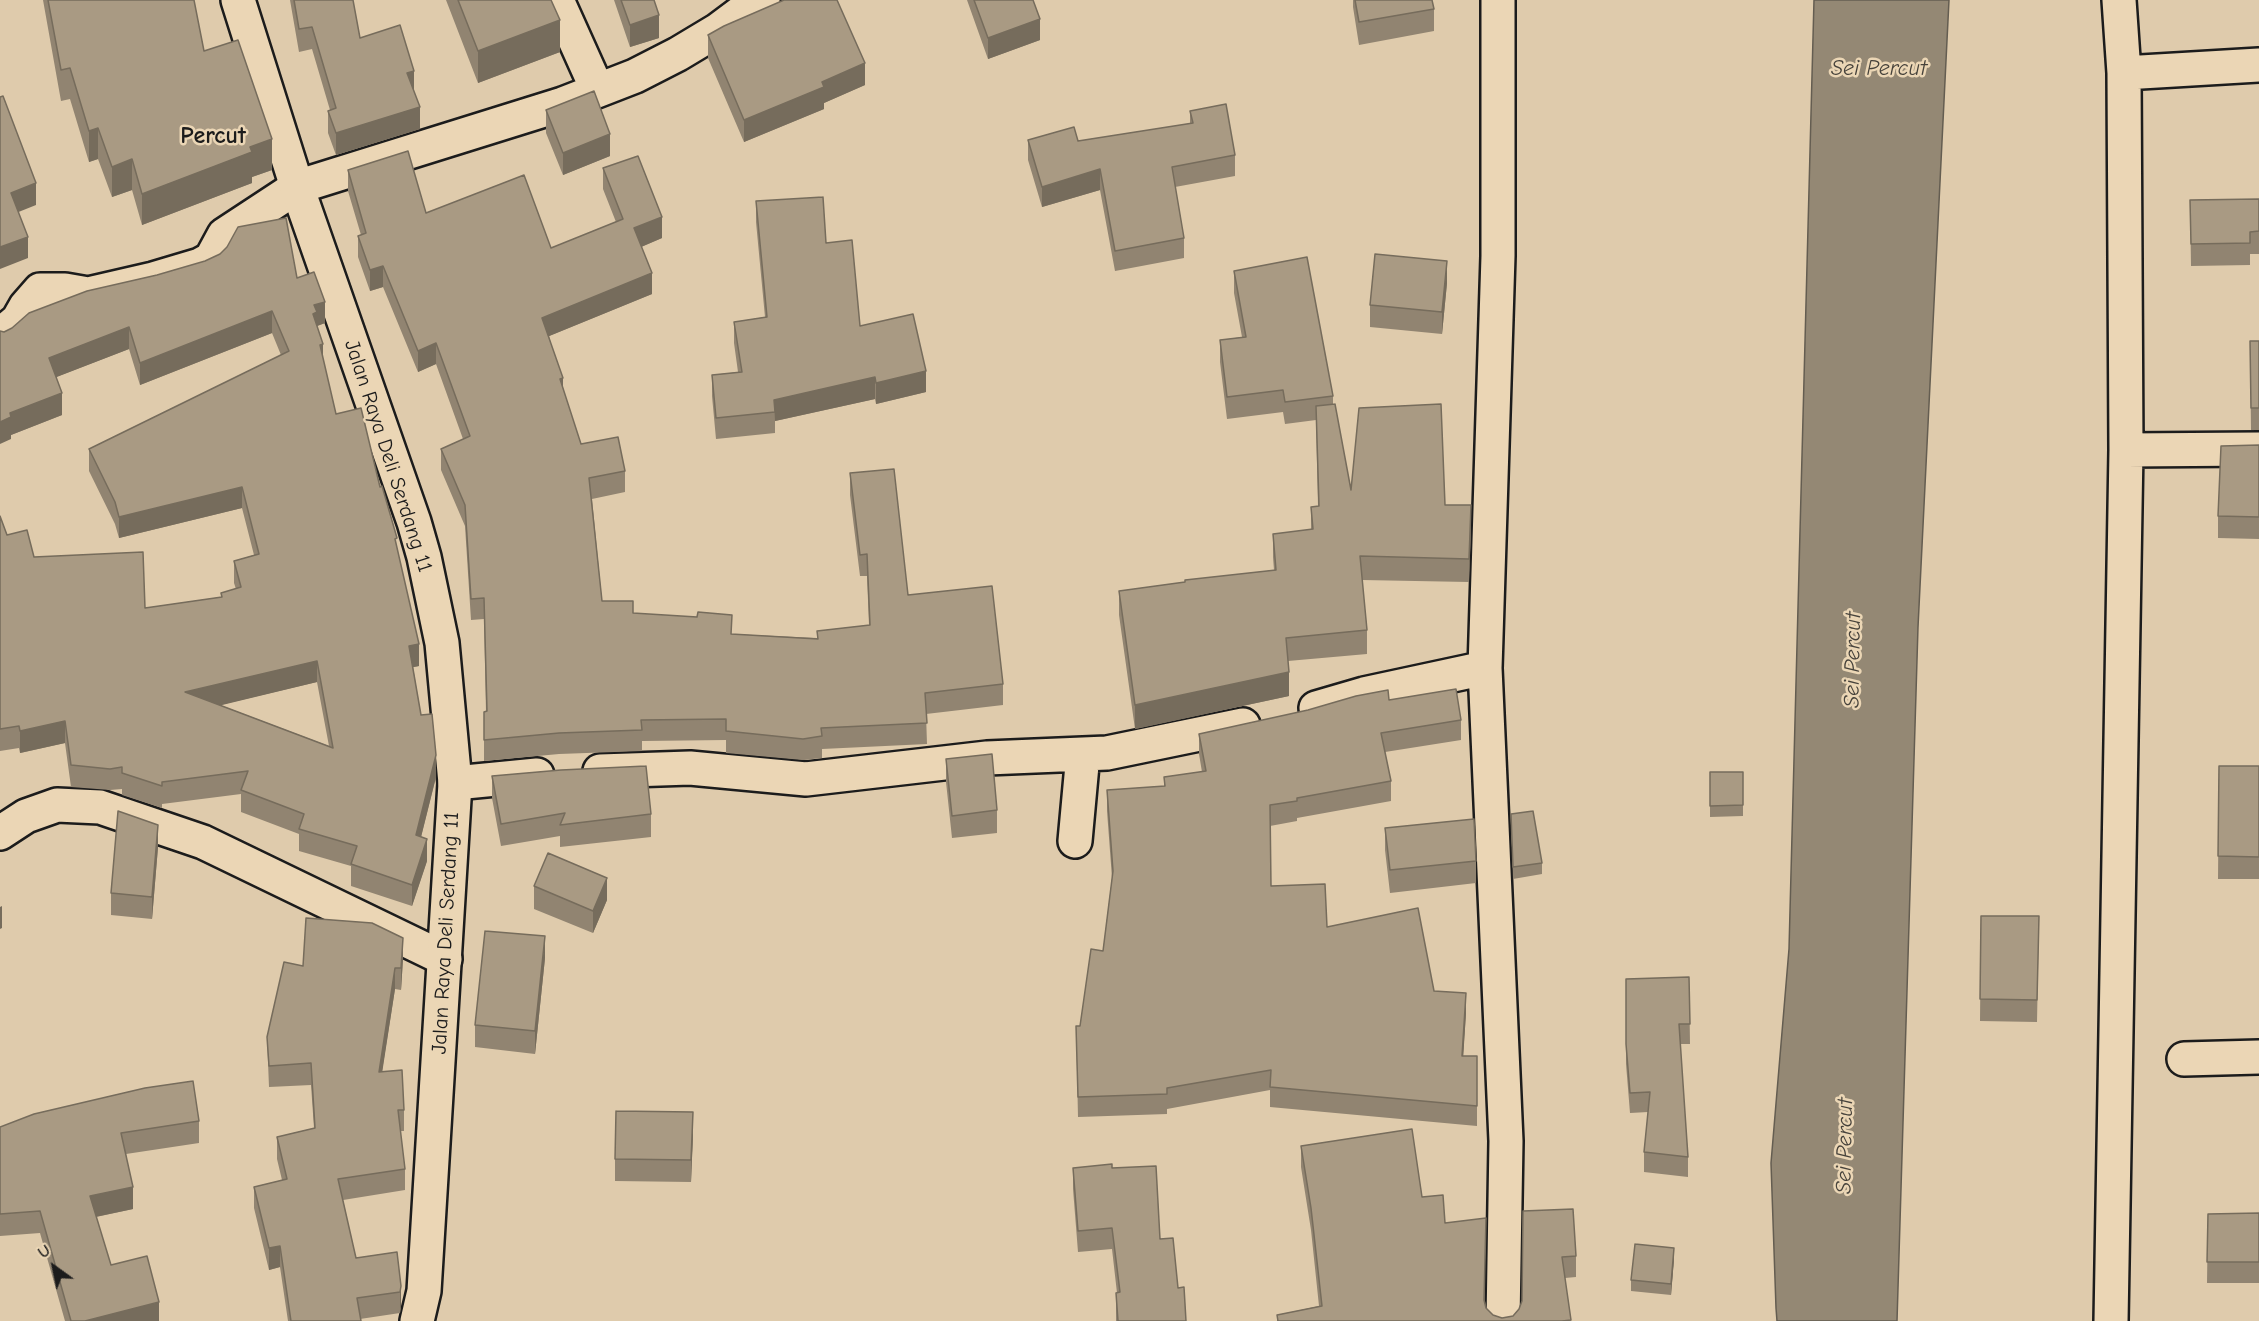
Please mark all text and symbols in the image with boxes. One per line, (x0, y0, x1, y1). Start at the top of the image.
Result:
water label: Sei Percut (1831, 56, 1927, 82)
district label: Percut (180, 122, 246, 150)
street label: Jalan Raya Deli Serdang 11 (339, 337, 437, 575)
water label: Sei Percut (1839, 612, 1867, 708)
street label: Jalan Raya Deli Serdang 11 (427, 811, 465, 1055)
water label: Sei Percut (1831, 1098, 1859, 1194)
north arrow (24, 1237, 84, 1297)
text: U (35, 1241, 54, 1262)

